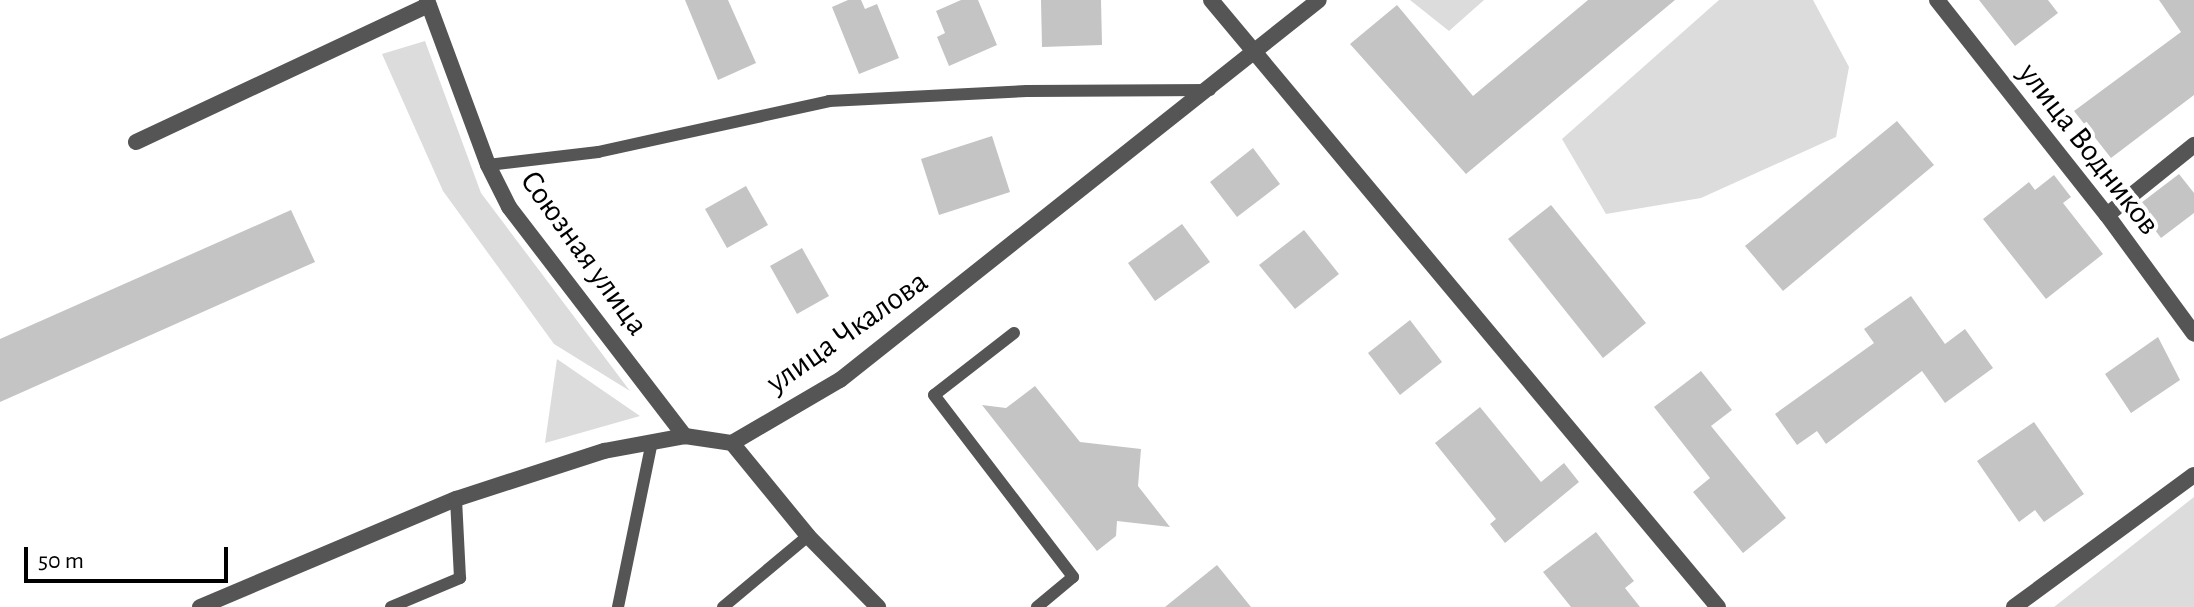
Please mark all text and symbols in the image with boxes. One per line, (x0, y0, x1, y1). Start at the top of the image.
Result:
street label: улица Водников (2010, 55, 2168, 243)
street label: Союзная улица (511, 163, 657, 343)
street label: улица Чкалова (759, 262, 935, 402)
scale bar (28, 531, 232, 581)
text: 50 m (38, 549, 84, 573)

